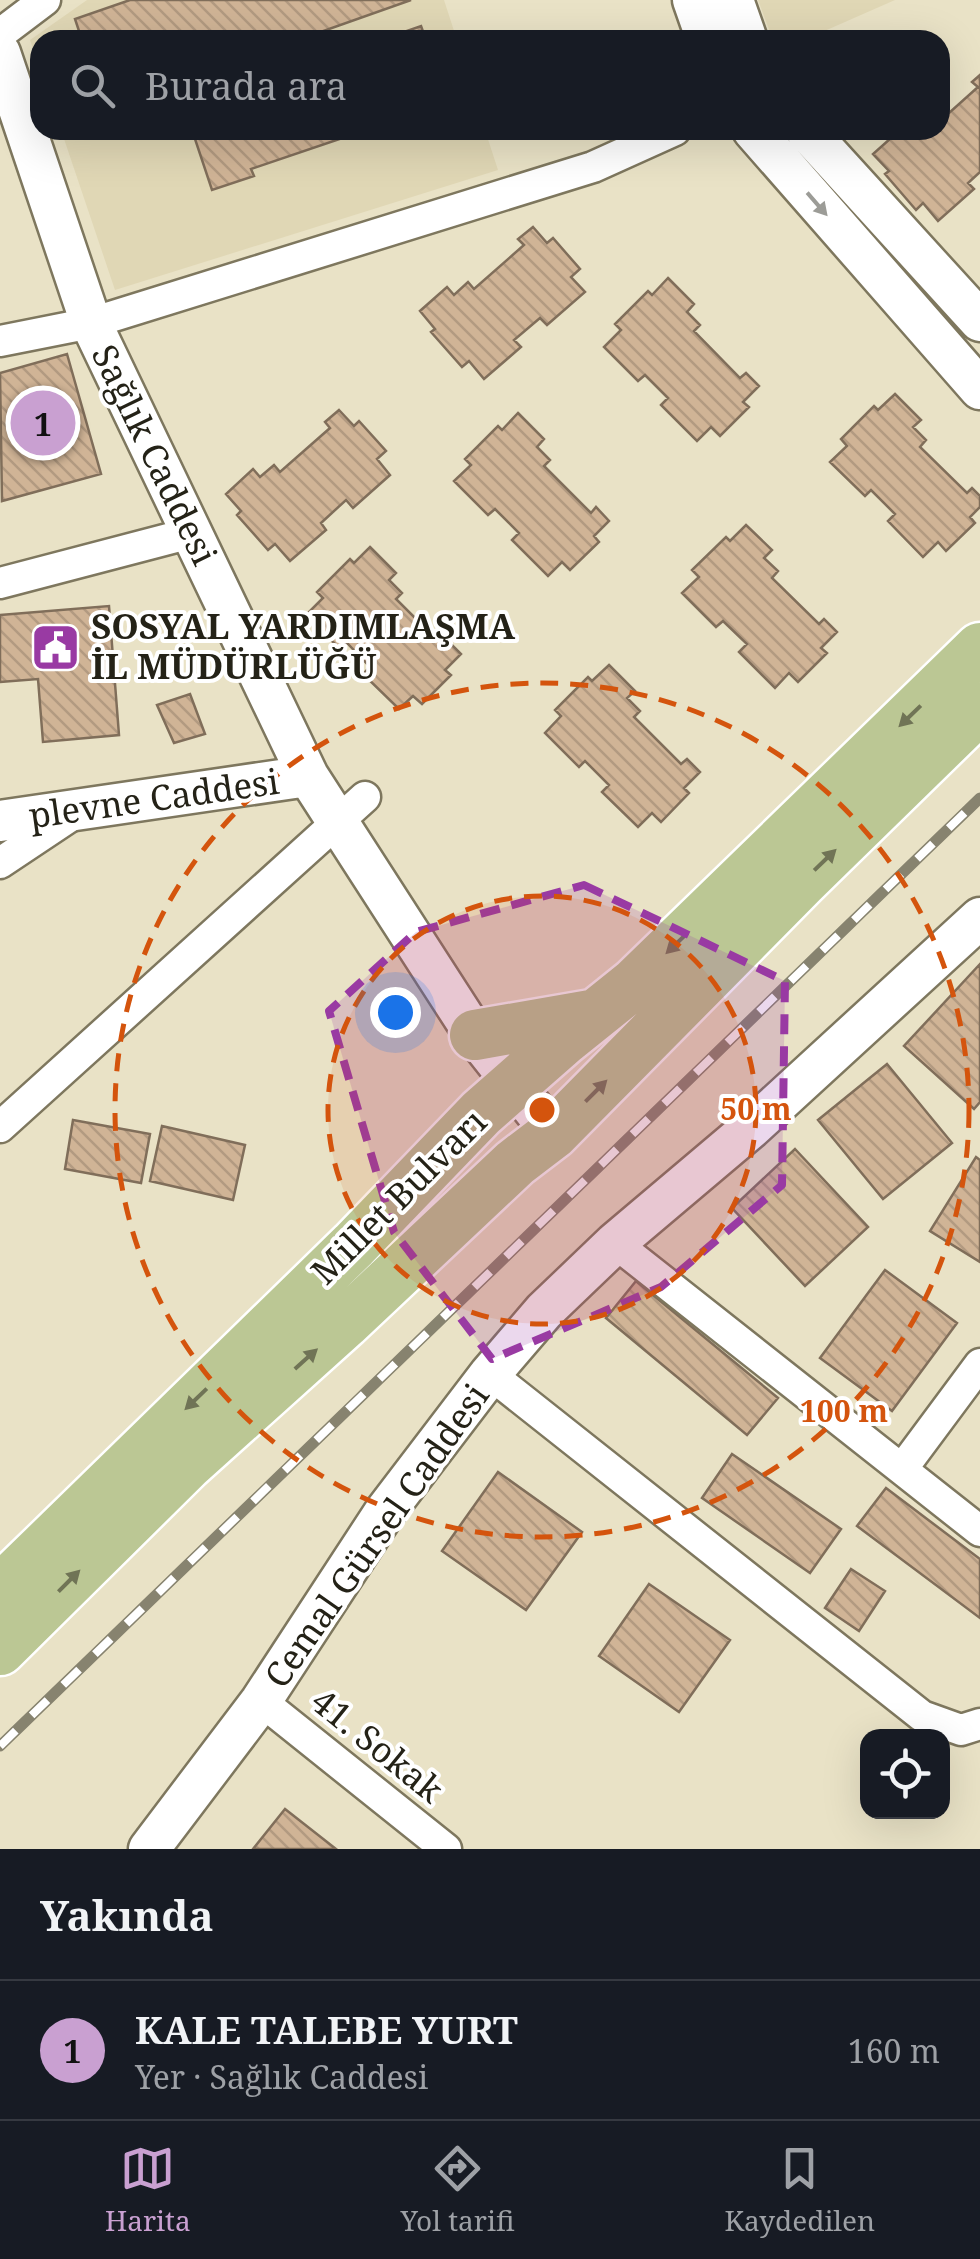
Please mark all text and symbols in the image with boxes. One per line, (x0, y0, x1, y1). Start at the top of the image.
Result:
search box (30, 30, 950, 140)
icon: search (65, 58, 120, 113)
text: Burada ara (145, 59, 347, 111)
one-way arrow (806, 191, 828, 216)
street label: Sağlık Caddesi (82, 337, 229, 572)
pin: 1 (10, 386, 76, 460)
place label: SOSYAL YARDIMLAŞMA İL MÜDÜRLÜĞÜ (91, 602, 516, 689)
public building icon: SOSYAL YARDIMLAŞMA İL MÜDÜRLÜĞÜ (30, 621, 82, 673)
one-way arrow (899, 704, 923, 727)
street label: plevne Caddesi (26, 757, 282, 838)
one-way arrow (812, 849, 836, 872)
one-way arrow (666, 930, 690, 954)
your location (370, 987, 421, 1038)
one-way arrow (584, 1080, 608, 1104)
text: 50 m (720, 1088, 792, 1129)
centre of rings (524, 1092, 560, 1128)
street label: Millet Bulvarı (300, 1098, 496, 1294)
one-way arrow (293, 1348, 318, 1370)
street label: Cemal Gürsel Caddesi (253, 1374, 499, 1696)
one-way arrow (184, 1387, 208, 1410)
text: 100 m (800, 1390, 888, 1431)
one-way arrow (57, 1570, 81, 1594)
street label: 41. Sokak (302, 1677, 454, 1813)
map controls (860, 1729, 950, 1819)
button: locate (860, 1729, 950, 1819)
text: Yakında (40, 1886, 214, 1943)
text: KALE TALEBE YURT (135, 2003, 518, 2055)
text: 1 (63, 2029, 82, 2072)
text: 160 m (848, 2029, 940, 2072)
text: Yer · Sağlık Caddesi (135, 2055, 428, 2098)
tab: Harita (105, 2141, 191, 2239)
tab: Yol tarifi (401, 2141, 515, 2239)
tab: Kaydedilen (724, 2141, 875, 2239)

